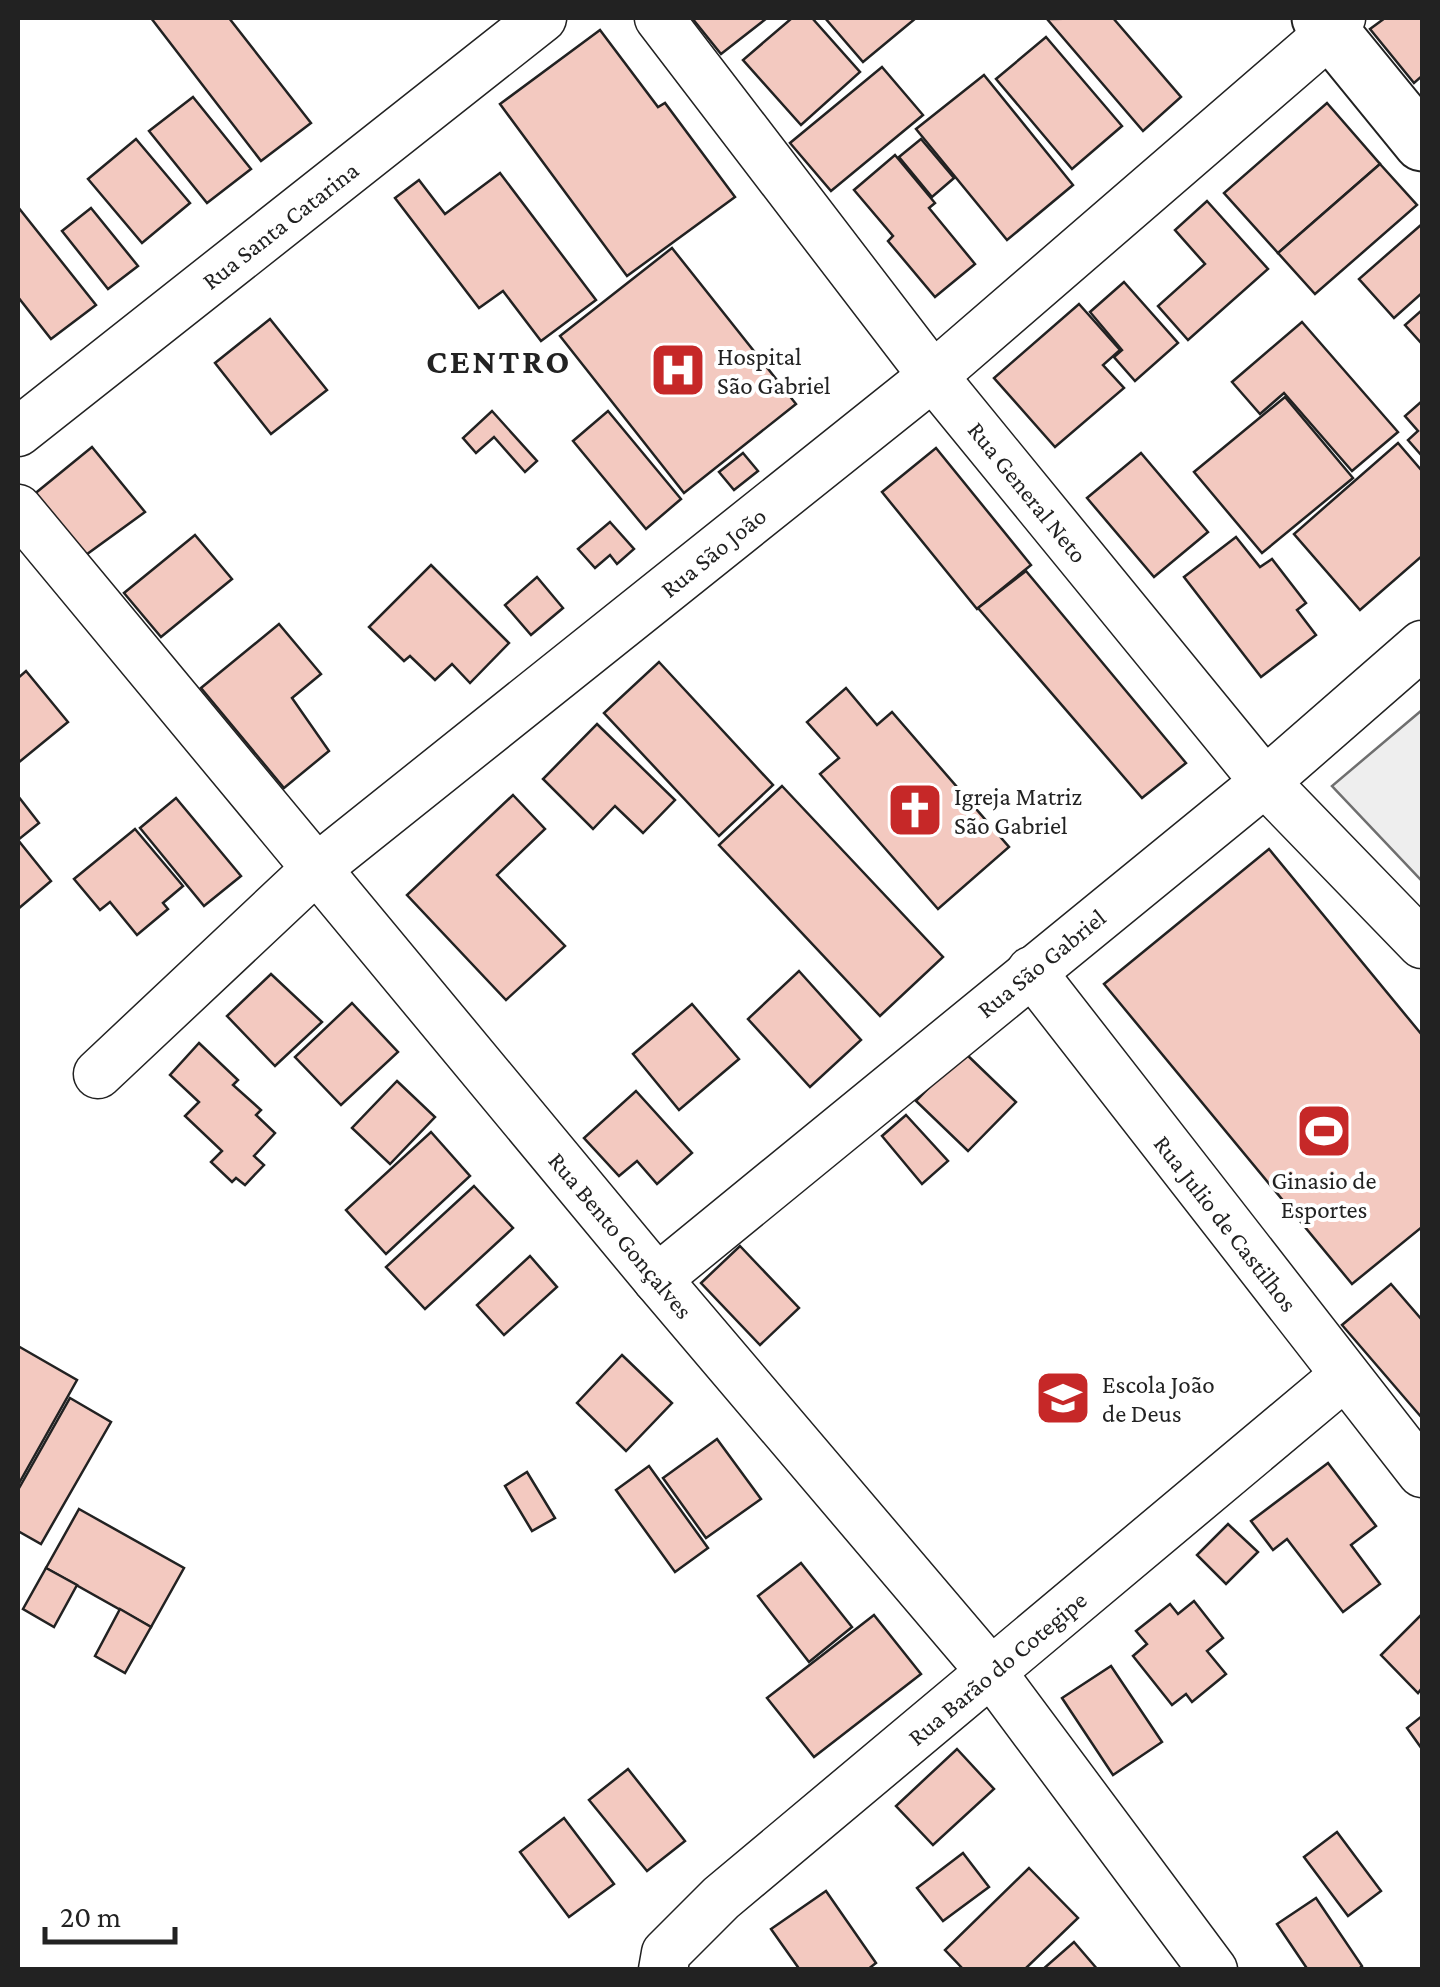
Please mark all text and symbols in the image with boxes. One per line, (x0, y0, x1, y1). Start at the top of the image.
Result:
street label: Rua Santa Catarina (197, 156, 364, 295)
hospital icon: Hospital São Gabriel (648, 340, 708, 400)
district label: CENTRO (426, 342, 572, 381)
place label: Hospital São Gabriel (717, 343, 831, 399)
street label: Rua General Neto (963, 416, 1093, 568)
street label: Rua São João (655, 502, 772, 604)
church icon: Igreja Matriz São Gabriel (885, 780, 945, 840)
place label: Igreja Matriz São Gabriel (954, 783, 1082, 839)
street label: Rua São Gabriel (972, 904, 1111, 1023)
sports icon: Ginasio de Esportes (1294, 1101, 1354, 1161)
street label: Rua Julio de Castilhos (1148, 1130, 1303, 1317)
street label: Rua Bento Gonçalves (542, 1147, 698, 1325)
place label: Ginasio de Esportes (1272, 1167, 1376, 1224)
school or university icon: Escola João de Deus (1033, 1368, 1093, 1428)
place label: Escola João de Deus (1102, 1371, 1215, 1427)
street label: Rua Barão do Cotegipe (903, 1586, 1093, 1752)
scale bar (45, 1882, 175, 1944)
text: 20 m (60, 1900, 121, 1933)

